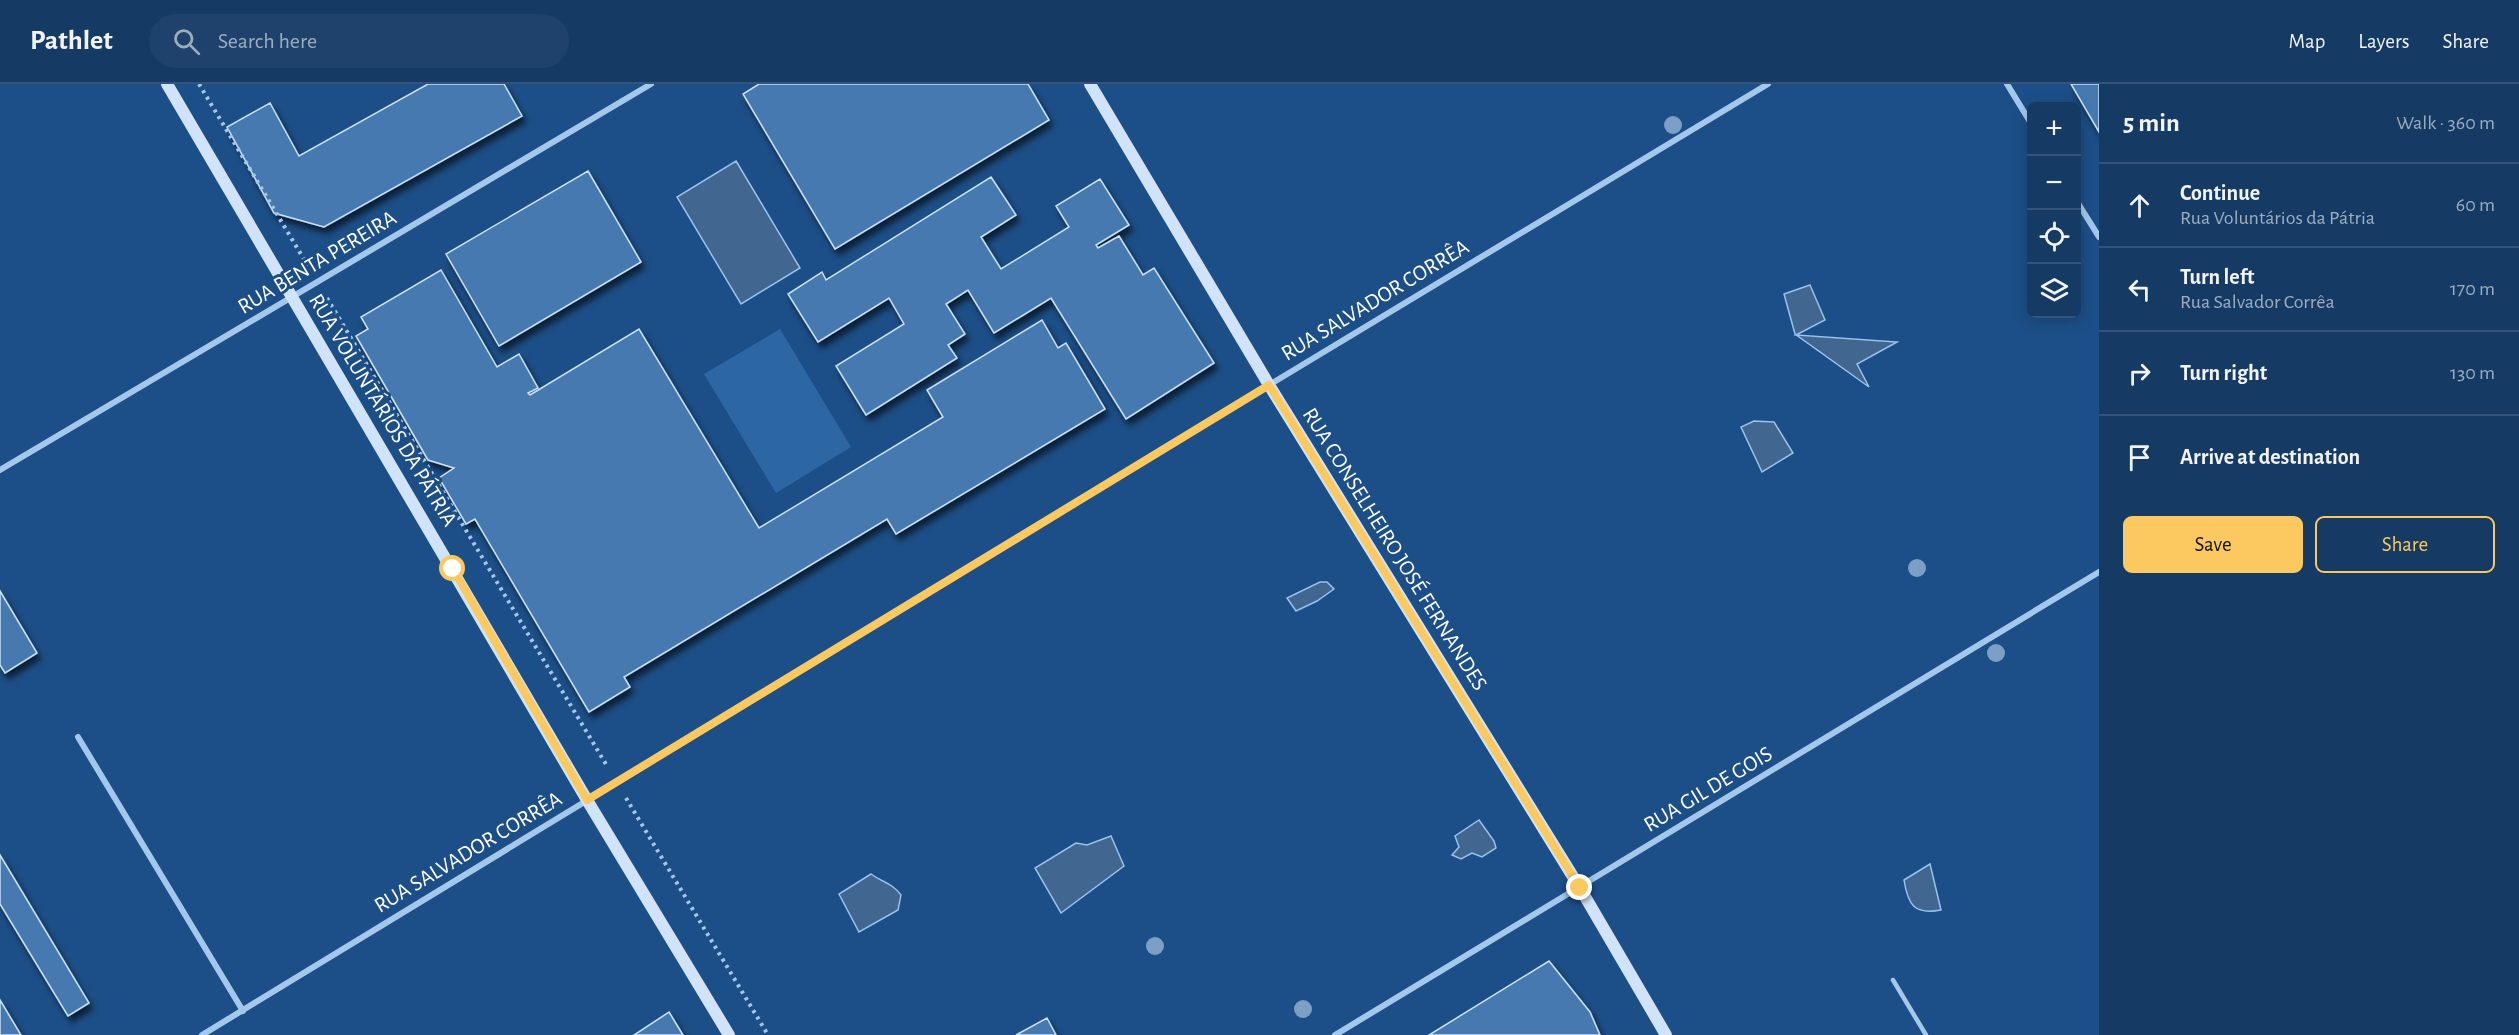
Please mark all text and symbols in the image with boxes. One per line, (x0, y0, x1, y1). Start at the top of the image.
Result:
search box (149, 14, 569, 68)
icon: search (170, 25, 203, 58)
text: Pathlet (30, 27, 113, 55)
text: Search here (218, 30, 317, 52)
text: Map (2289, 31, 2325, 52)
text: Layers (2358, 31, 2409, 52)
text: Share (2442, 31, 2489, 52)
map controls (2027, 102, 2081, 318)
button: + (2027, 102, 2081, 156)
text: 5 min (2123, 110, 2180, 136)
text: Walk · 360 m (2396, 113, 2495, 133)
button: − (2027, 156, 2081, 210)
text: Continue (2180, 182, 2260, 204)
icon: ahead (2123, 189, 2156, 222)
text: 60 m (2456, 195, 2495, 215)
street label: RUA BENTA PEREIRA (234, 206, 400, 318)
text: Rua Voluntários da Pátria (2180, 208, 2375, 228)
button: locate (2027, 210, 2081, 264)
street label: RUA SALVADOR CORRÊA (1277, 234, 1473, 365)
button: layers (2027, 264, 2081, 318)
text: Turn left (2180, 266, 2254, 288)
icon: left (2123, 273, 2156, 306)
text: 170 m (2450, 279, 2495, 299)
street label: RUA VOLUNTÁRIOS DA PÁTRIA (305, 289, 462, 530)
text: Rua Salvador Corrêa (2180, 292, 2335, 312)
icon: right (2123, 357, 2156, 390)
text: Turn right (2180, 362, 2267, 384)
text: 130 m (2450, 363, 2495, 383)
street label: RUA CONSELHEIRO JOSÉ FERNANDES (1299, 403, 1492, 694)
icon: arrive (2123, 441, 2156, 474)
text: Arrive at destination (2180, 446, 2360, 468)
button: Save (2123, 516, 2303, 573)
button: Share (2315, 516, 2495, 573)
route start (439, 555, 465, 581)
street label: RUA GIL DE GOIS (1640, 742, 1776, 836)
street label: RUA SALVADOR CORRÊA (370, 786, 566, 917)
route end (1566, 874, 1592, 900)

